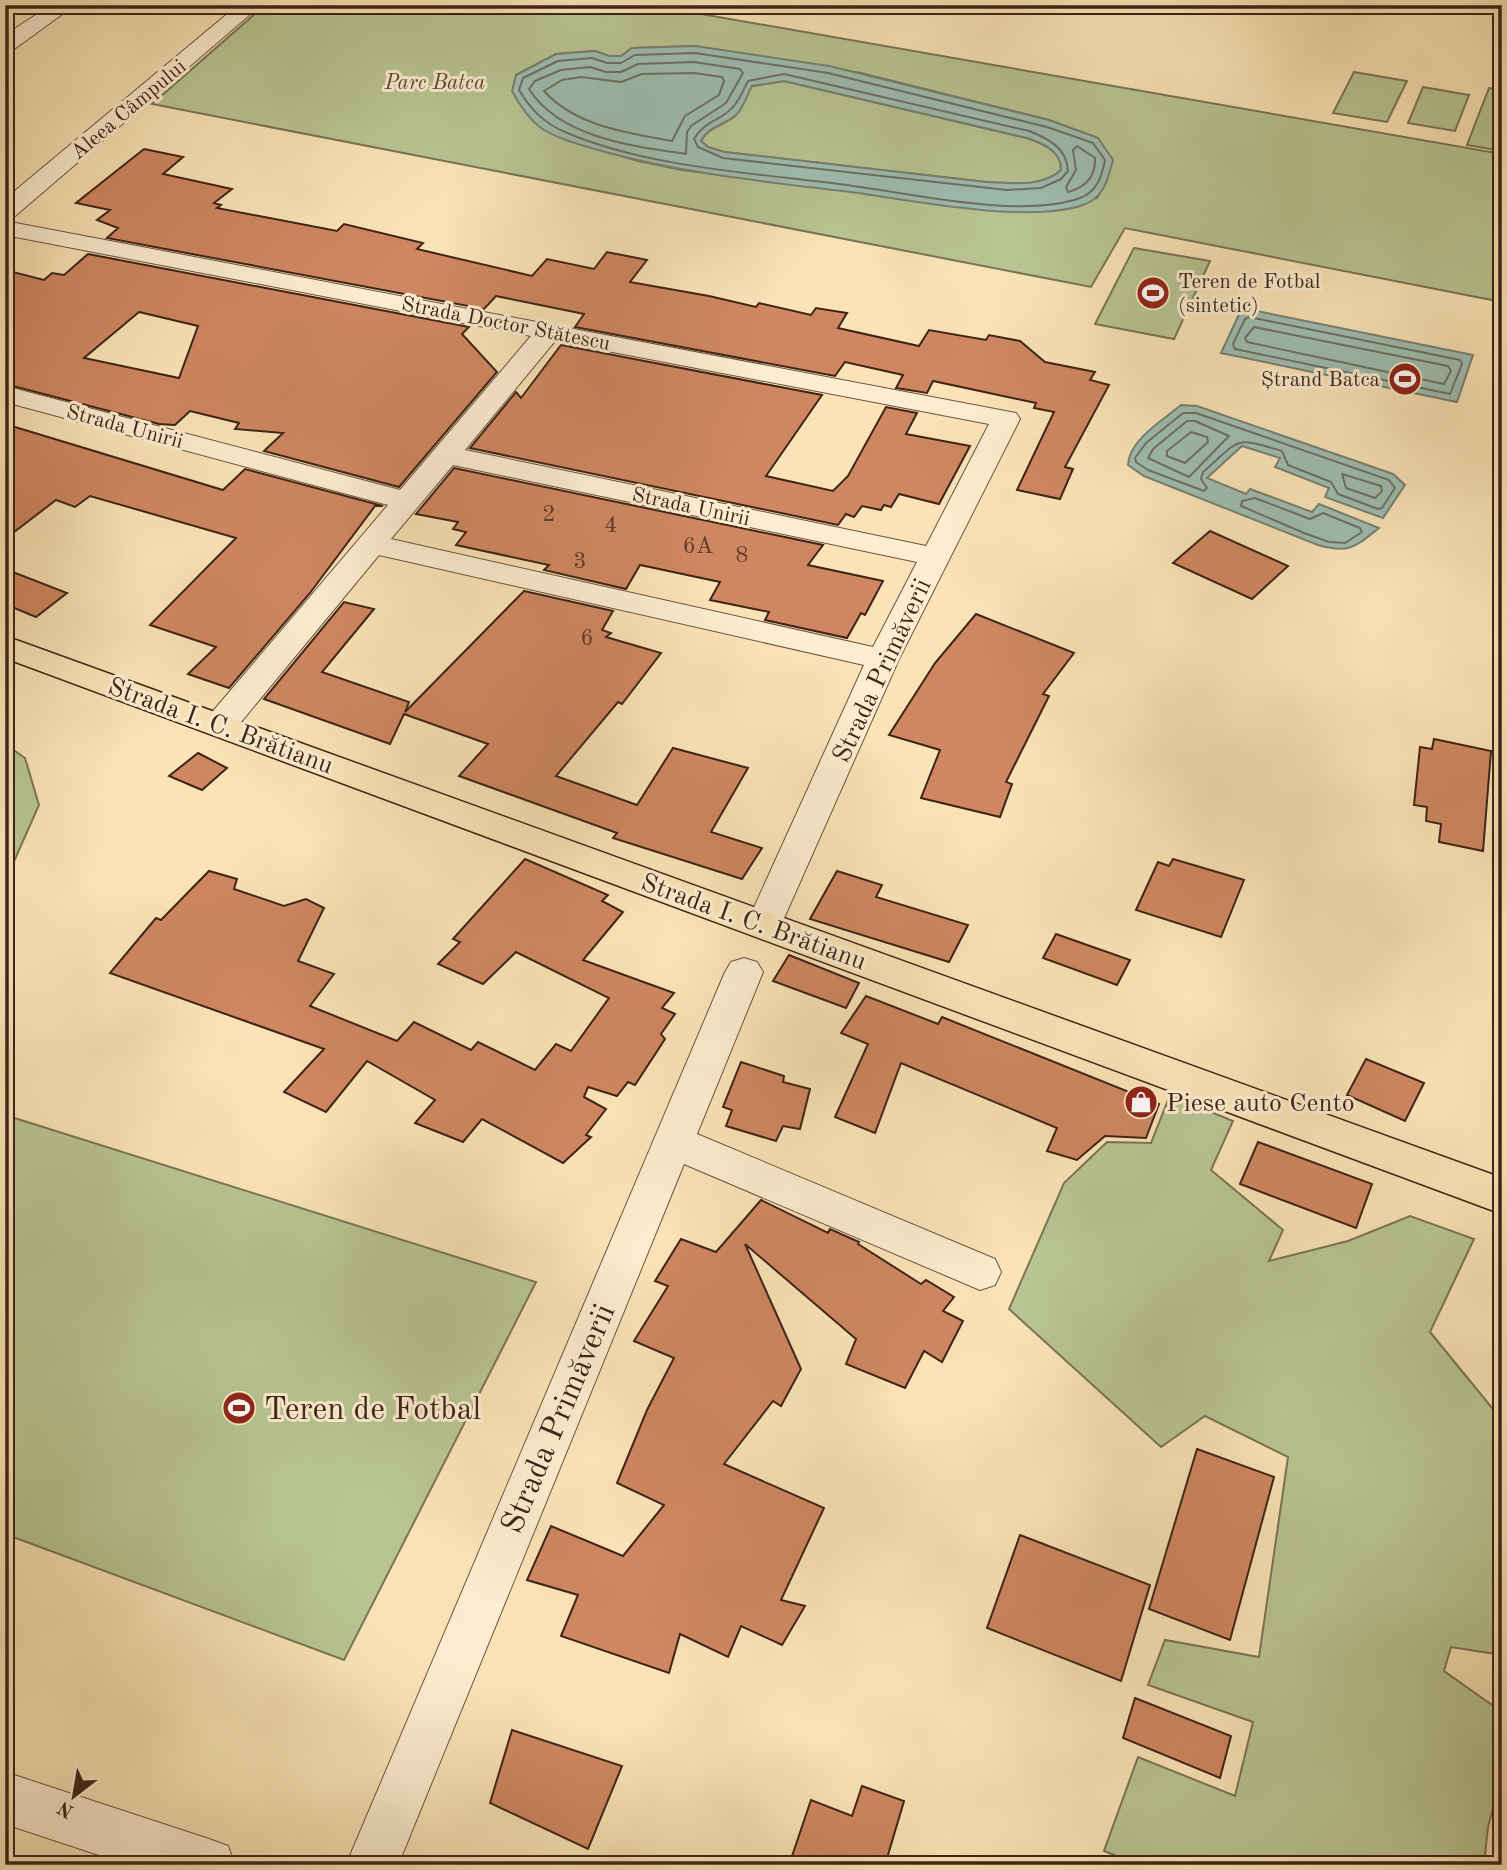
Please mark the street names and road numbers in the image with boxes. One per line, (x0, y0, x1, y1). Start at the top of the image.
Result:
street label: Aleea Câmpului (67, 56, 191, 164)
street label: Strada Doctor Stătescu (400, 294, 612, 355)
street label: Strada Unirii (64, 402, 185, 453)
street label: Strada Unirii (630, 485, 752, 530)
street label: Strada Primăverii (829, 575, 937, 767)
street label: Strada I. C. Brătianu (104, 674, 336, 780)
street label: Strada I. C. Brătianu (637, 870, 869, 976)
street label: Strada Primăverii (497, 1300, 622, 1539)

